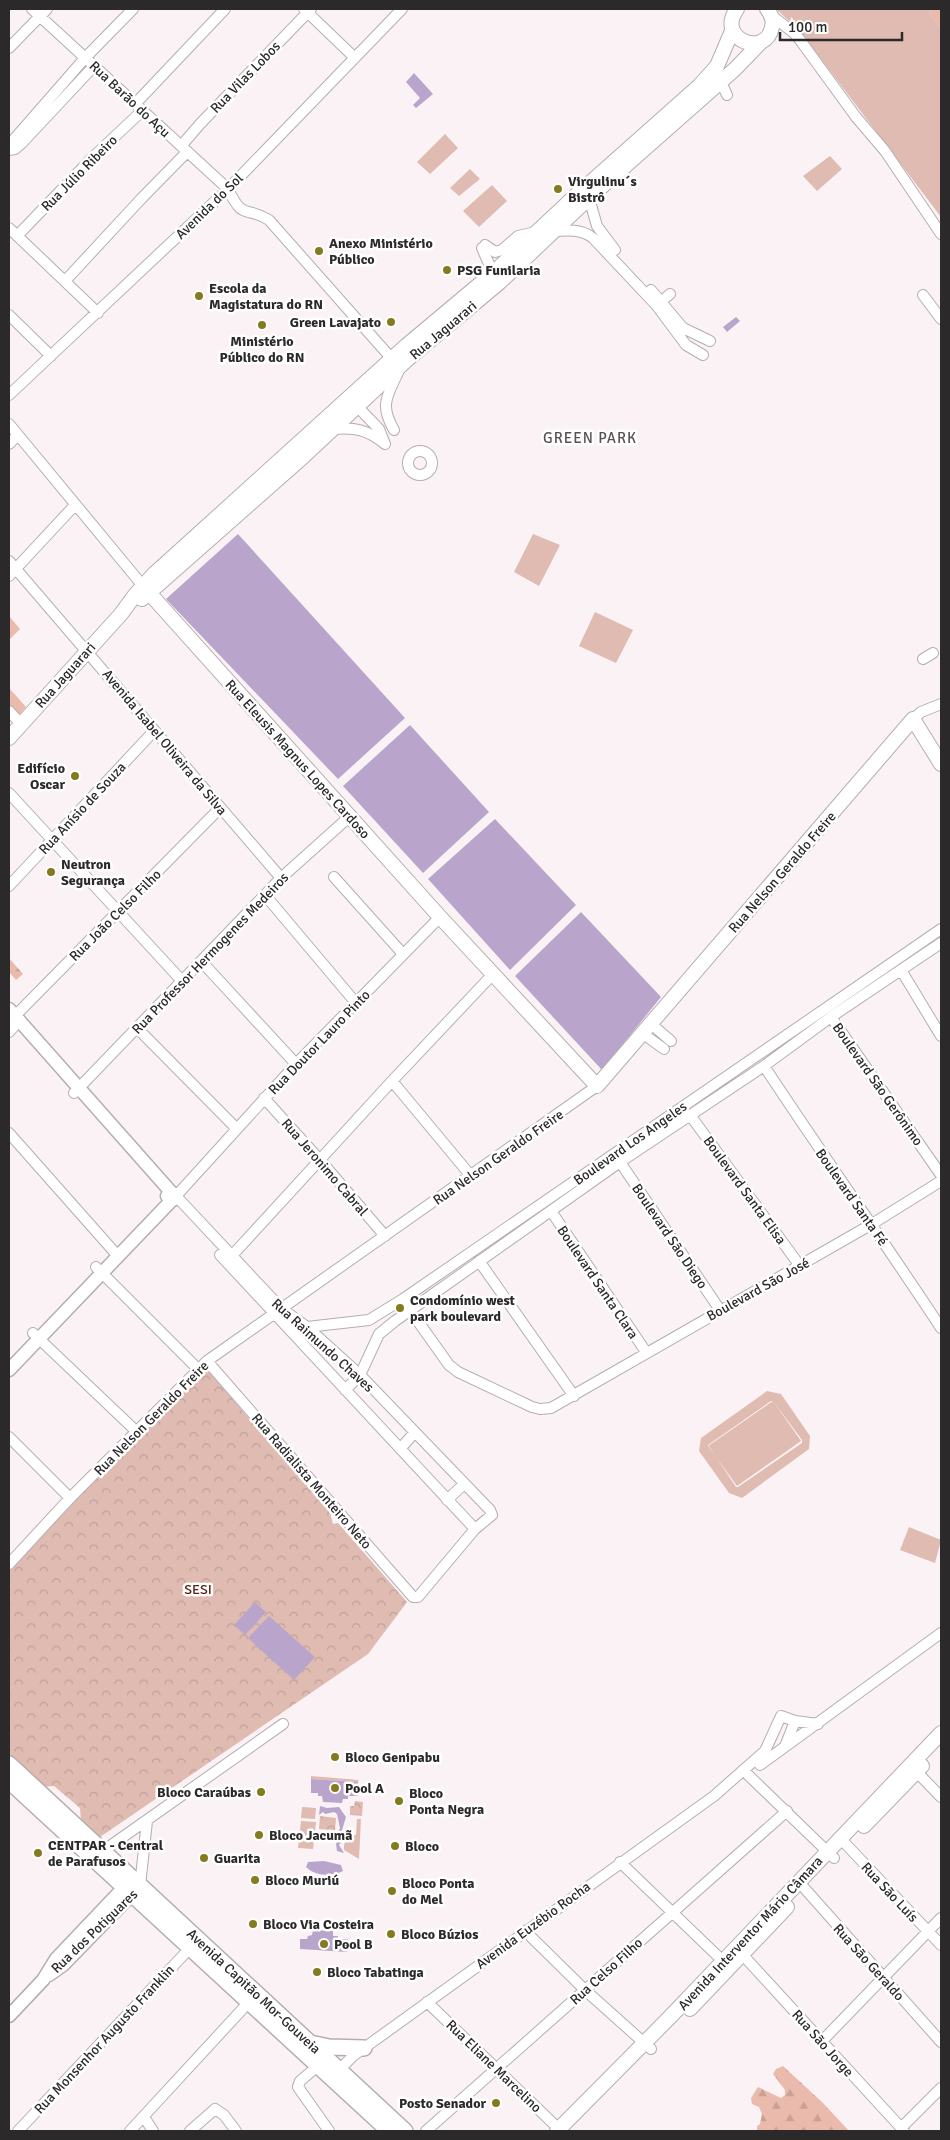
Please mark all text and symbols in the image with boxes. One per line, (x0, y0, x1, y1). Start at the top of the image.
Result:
scale bar (780, 10, 902, 42)
text: 100 m (788, 18, 828, 36)
street label: Rua Vilas Lobos (207, 38, 284, 117)
street label: Rua Barão do Açu (86, 58, 174, 141)
street label: Rua Júlio Ribeiro (38, 132, 121, 215)
street label: Avenida do Sol (172, 170, 247, 243)
place label: Virgulinu´s Bistrô (568, 173, 637, 206)
marker: Virgulinu´s Bistrô (552, 183, 564, 195)
place label: Anexo Ministério Público (329, 235, 433, 268)
marker: Anexo Ministério Público (313, 245, 325, 257)
place label: PSG Funilaria (457, 262, 541, 279)
marker: PSG Funilaria (441, 264, 453, 276)
place label: Escola da Magistatura do RN (209, 280, 323, 313)
marker: Escola da Magistatura do RN (193, 290, 205, 302)
street label: Rua Jaguarari (406, 297, 480, 363)
place label: Green Lavajato (290, 314, 381, 331)
marker: Green Lavajato (385, 316, 397, 328)
marker: Ministério Público do RN (256, 319, 268, 331)
place label: Ministério Público do RN (220, 333, 304, 366)
district label: GREEN PARK (543, 429, 637, 447)
street label: Rua Jaguarari (31, 639, 99, 712)
street label: Avenida Isabel Oliveira da Silva (99, 666, 231, 819)
street label: Rua Eleusis Magnus Lopes Cardoso (222, 676, 374, 842)
street label: Rua Anísio de Souza (35, 759, 129, 858)
place label: Edifício Oscar (17, 760, 65, 793)
marker: Edifício Oscar (69, 770, 81, 782)
street label: Rua Nelson Geraldo Freire (725, 808, 840, 936)
place label: Neutron Segurança (61, 856, 125, 889)
marker: Neutron Segurança (45, 866, 57, 878)
street label: Rua João Celso Filho (66, 866, 165, 965)
street label: Rua Professor Hermogenes Medeiros (128, 869, 292, 1038)
street label: Rua Doutor Lauro Pinto (265, 987, 374, 1098)
street label: Boulevard São Gerônimo (829, 1019, 927, 1149)
street label: Boulevard Los Angeles (570, 1098, 690, 1189)
street label: Rua Nelson Geraldo Freire (430, 1106, 567, 1209)
street label: Rua Jeronimo Cabral (278, 1115, 372, 1219)
street label: Boulevard Santa Elisa (700, 1133, 790, 1248)
street label: Boulevard Santa Fé (812, 1145, 891, 1249)
street label: Boulevard São Diego (628, 1181, 711, 1292)
street label: Boulevard Santa Clara (553, 1223, 642, 1342)
street label: Boulevard São José (704, 1254, 813, 1325)
place label: Condomínio west park boulevard (410, 1292, 516, 1325)
street label: Rua Raimundo Chaves (268, 1295, 377, 1396)
marker: Condomínio west park boulevard (394, 1302, 406, 1314)
street label: Rua Nelson Geraldo Freire (90, 1357, 212, 1479)
street label: Rua Radialista Monteiro Neto (248, 1410, 375, 1553)
park label: SESI (184, 1581, 212, 1598)
place label: Bloco Genipabu (345, 1749, 440, 1766)
marker: Bloco Genipabu (329, 1751, 341, 1763)
place label: Pool A (345, 1780, 384, 1797)
marker: Pool A (329, 1782, 341, 1794)
place label: Bloco Caraúbas (157, 1784, 251, 1801)
place label: Bloco Ponta Negra (409, 1785, 484, 1818)
marker: Bloco Caraúbas (255, 1786, 267, 1798)
marker: Bloco Ponta Negra (393, 1795, 405, 1807)
place label: Bloco Jacumã (269, 1827, 352, 1844)
marker: Bloco Jacumã (253, 1829, 265, 1841)
place label: CENTPAR - Central de Parafusos (48, 1837, 164, 1870)
place label: Bloco (405, 1838, 439, 1855)
marker: Bloco (389, 1840, 401, 1852)
marker: CENTPAR - Central de Parafusos (32, 1847, 44, 1859)
place label: Guarita (214, 1850, 260, 1867)
marker: Guarita (198, 1852, 210, 1864)
street label: Avenida Interventor Mário Câmara (674, 1853, 826, 2014)
street label: Rua São Luís (858, 1859, 922, 1926)
place label: Bloco Muriú (265, 1872, 339, 1889)
marker: Bloco Muriú (249, 1874, 261, 1886)
place label: Bloco Ponta do Mel (402, 1875, 474, 1908)
street label: Avenida Euzébio Rocha (473, 1878, 594, 1973)
marker: Bloco Ponta do Mel (386, 1885, 398, 1897)
street label: Rua dos Potiguares (48, 1886, 141, 1977)
place label: Bloco Via Costeira (263, 1916, 374, 1933)
marker: Bloco Via Costeira (247, 1918, 259, 1930)
street label: Rua São Geraldo (830, 1920, 908, 2004)
street label: Avenida Capitão Mor-Gouveia (183, 1925, 324, 2058)
place label: Bloco Búzios (401, 1926, 478, 1943)
marker: Bloco Búzios (385, 1928, 397, 1940)
street label: Rua Celso Filho (566, 1934, 646, 2008)
place label: Pool B (334, 1936, 373, 1953)
marker: Pool B (318, 1938, 330, 1950)
street label: Rua Monsenhor Augusto Franklin (31, 1961, 178, 2117)
place label: Bloco Tabatinga (327, 1964, 424, 1981)
marker: Bloco Tabatinga (311, 1966, 323, 1978)
street label: Rua São Jorge (788, 2006, 857, 2080)
street label: Rua Eliane Marcelino (442, 2016, 545, 2116)
place label: Posto Senador (399, 2095, 486, 2112)
marker: Posto Senador (490, 2097, 502, 2109)

